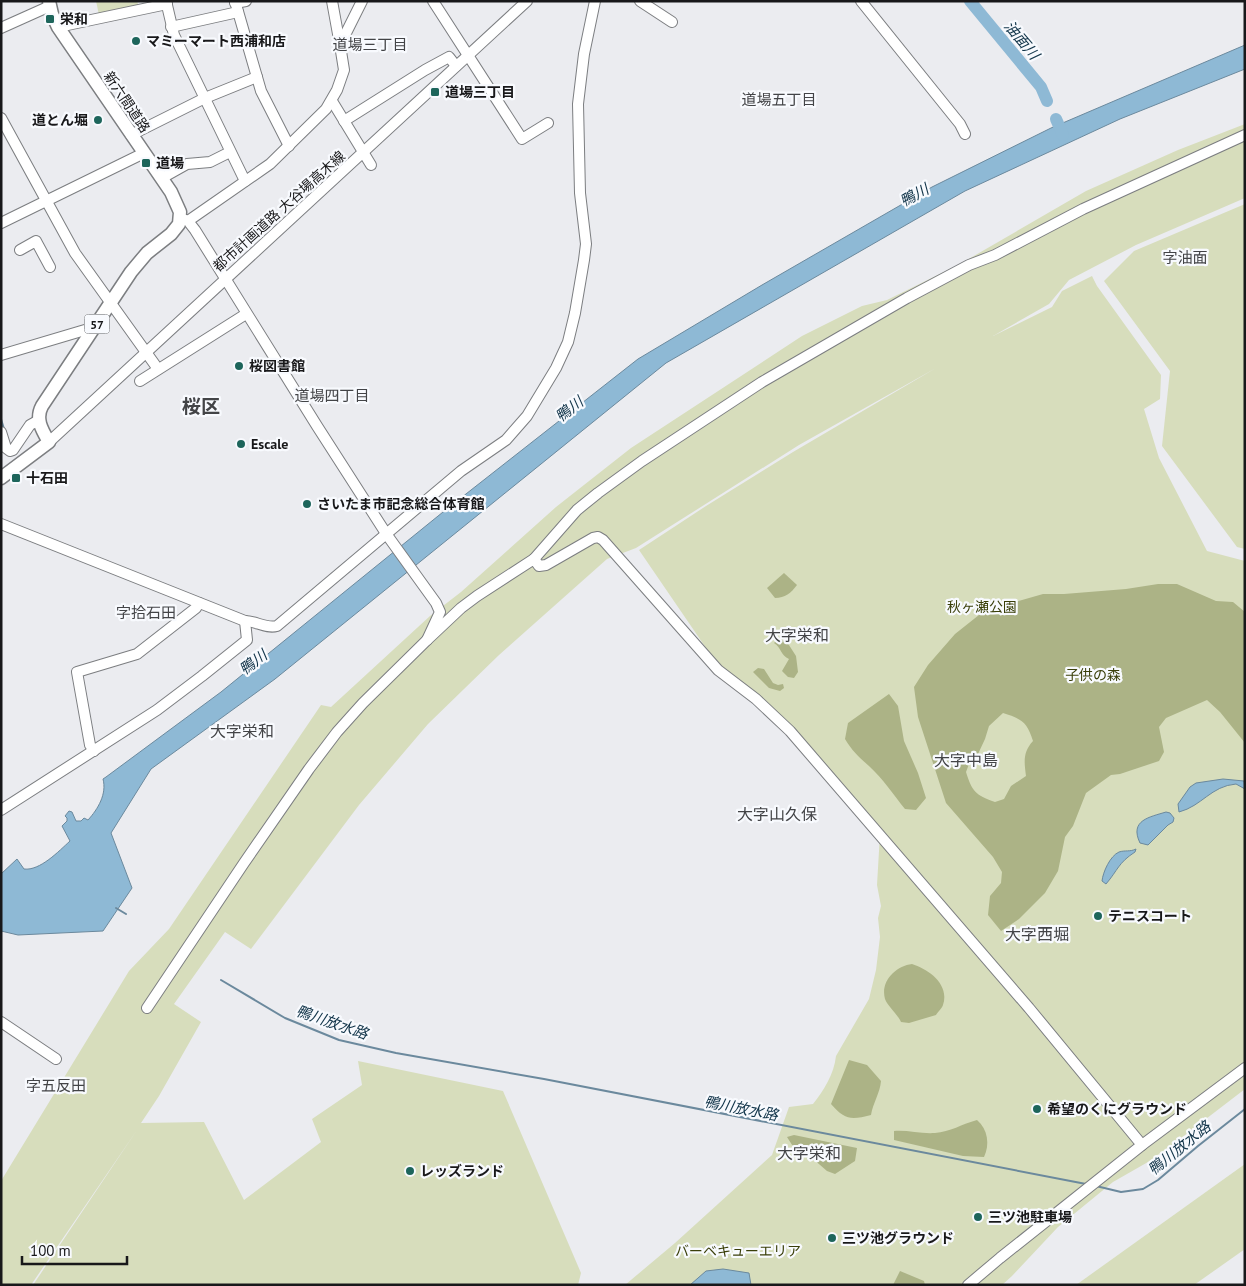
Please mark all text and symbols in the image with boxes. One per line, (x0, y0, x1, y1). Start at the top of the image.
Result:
place label: 栄和 (60, 10, 88, 28)
marker: 栄和 (44, 13, 56, 25)
water label: 油面川 (1000, 17, 1045, 65)
place label: マミーマート西浦和店 (146, 32, 286, 50)
marker: マミーマート西浦和店 (130, 35, 142, 47)
district label: 道場三丁目 (332, 35, 408, 54)
street label: 新六間道路 (100, 68, 154, 136)
place label: 道場三丁目 (445, 83, 515, 101)
marker: 道場三丁目 (429, 86, 441, 98)
district label: 道場五丁目 (741, 90, 817, 109)
place label: 道とん堀 (32, 111, 88, 129)
marker: 道とん堀 (92, 114, 104, 126)
street label: 都市計画道路 大谷場高木線 (209, 147, 349, 275)
place label: 道場 (156, 154, 184, 172)
marker: 道場 (140, 157, 152, 169)
water label: 鴨川 (896, 178, 933, 211)
district label: 字油面 (1162, 248, 1208, 267)
road number: 57 (84, 314, 110, 334)
place label: 桜図書館 (249, 357, 305, 375)
marker: 桜図書館 (233, 360, 245, 372)
district label: 道場四丁目 (294, 386, 370, 405)
water label: 鴨川 (551, 391, 588, 426)
district label: 桜区 (182, 394, 220, 418)
place label: Escale (251, 435, 288, 453)
marker: Escale (235, 438, 247, 450)
place label: 十石田 (26, 469, 68, 487)
marker: 十石田 (10, 472, 22, 484)
place label: さいたま市記念総合体育館 (317, 495, 485, 513)
marker: さいたま市記念総合体育館 (301, 498, 313, 510)
park label: 秋ヶ瀬公園 (947, 598, 1017, 616)
district label: 字拾石田 (116, 603, 176, 622)
district label: 大字栄和 (765, 625, 829, 645)
water label: 鴨川 (235, 644, 272, 679)
park label: 子供の森 (1065, 666, 1121, 684)
district label: 大字栄和 (210, 721, 274, 741)
district label: 大字中島 (934, 750, 998, 770)
district label: 大字山久保 (737, 804, 817, 824)
place label: テニスコート (1108, 907, 1192, 925)
marker: テニスコート (1092, 910, 1104, 922)
district label: 大字西堀 (1005, 924, 1069, 944)
water label: 鴨川放水路 (293, 1001, 372, 1044)
district label: 字五反田 (26, 1076, 86, 1095)
water label: 鴨川放水路 (702, 1092, 782, 1125)
place label: 希望のくにグラウンド (1047, 1100, 1187, 1118)
marker: 希望のくにグラウンド (1031, 1103, 1043, 1115)
water label: 鴨川放水路 (1144, 1116, 1216, 1179)
district label: 大字栄和 (777, 1143, 841, 1163)
place label: レッズランド (420, 1162, 504, 1180)
marker: レッズランド (404, 1165, 416, 1177)
place label: 三ツ池駐車場 (988, 1208, 1072, 1226)
marker: 三ツ池駐車場 (972, 1211, 984, 1223)
place label: 三ツ池グラウンド (842, 1229, 954, 1247)
marker: 三ツ池グラウンド (826, 1232, 838, 1244)
scale bar (22, 1234, 128, 1266)
text: 100 m (30, 1241, 71, 1260)
park label: バーベキューエリア (675, 1242, 801, 1260)

